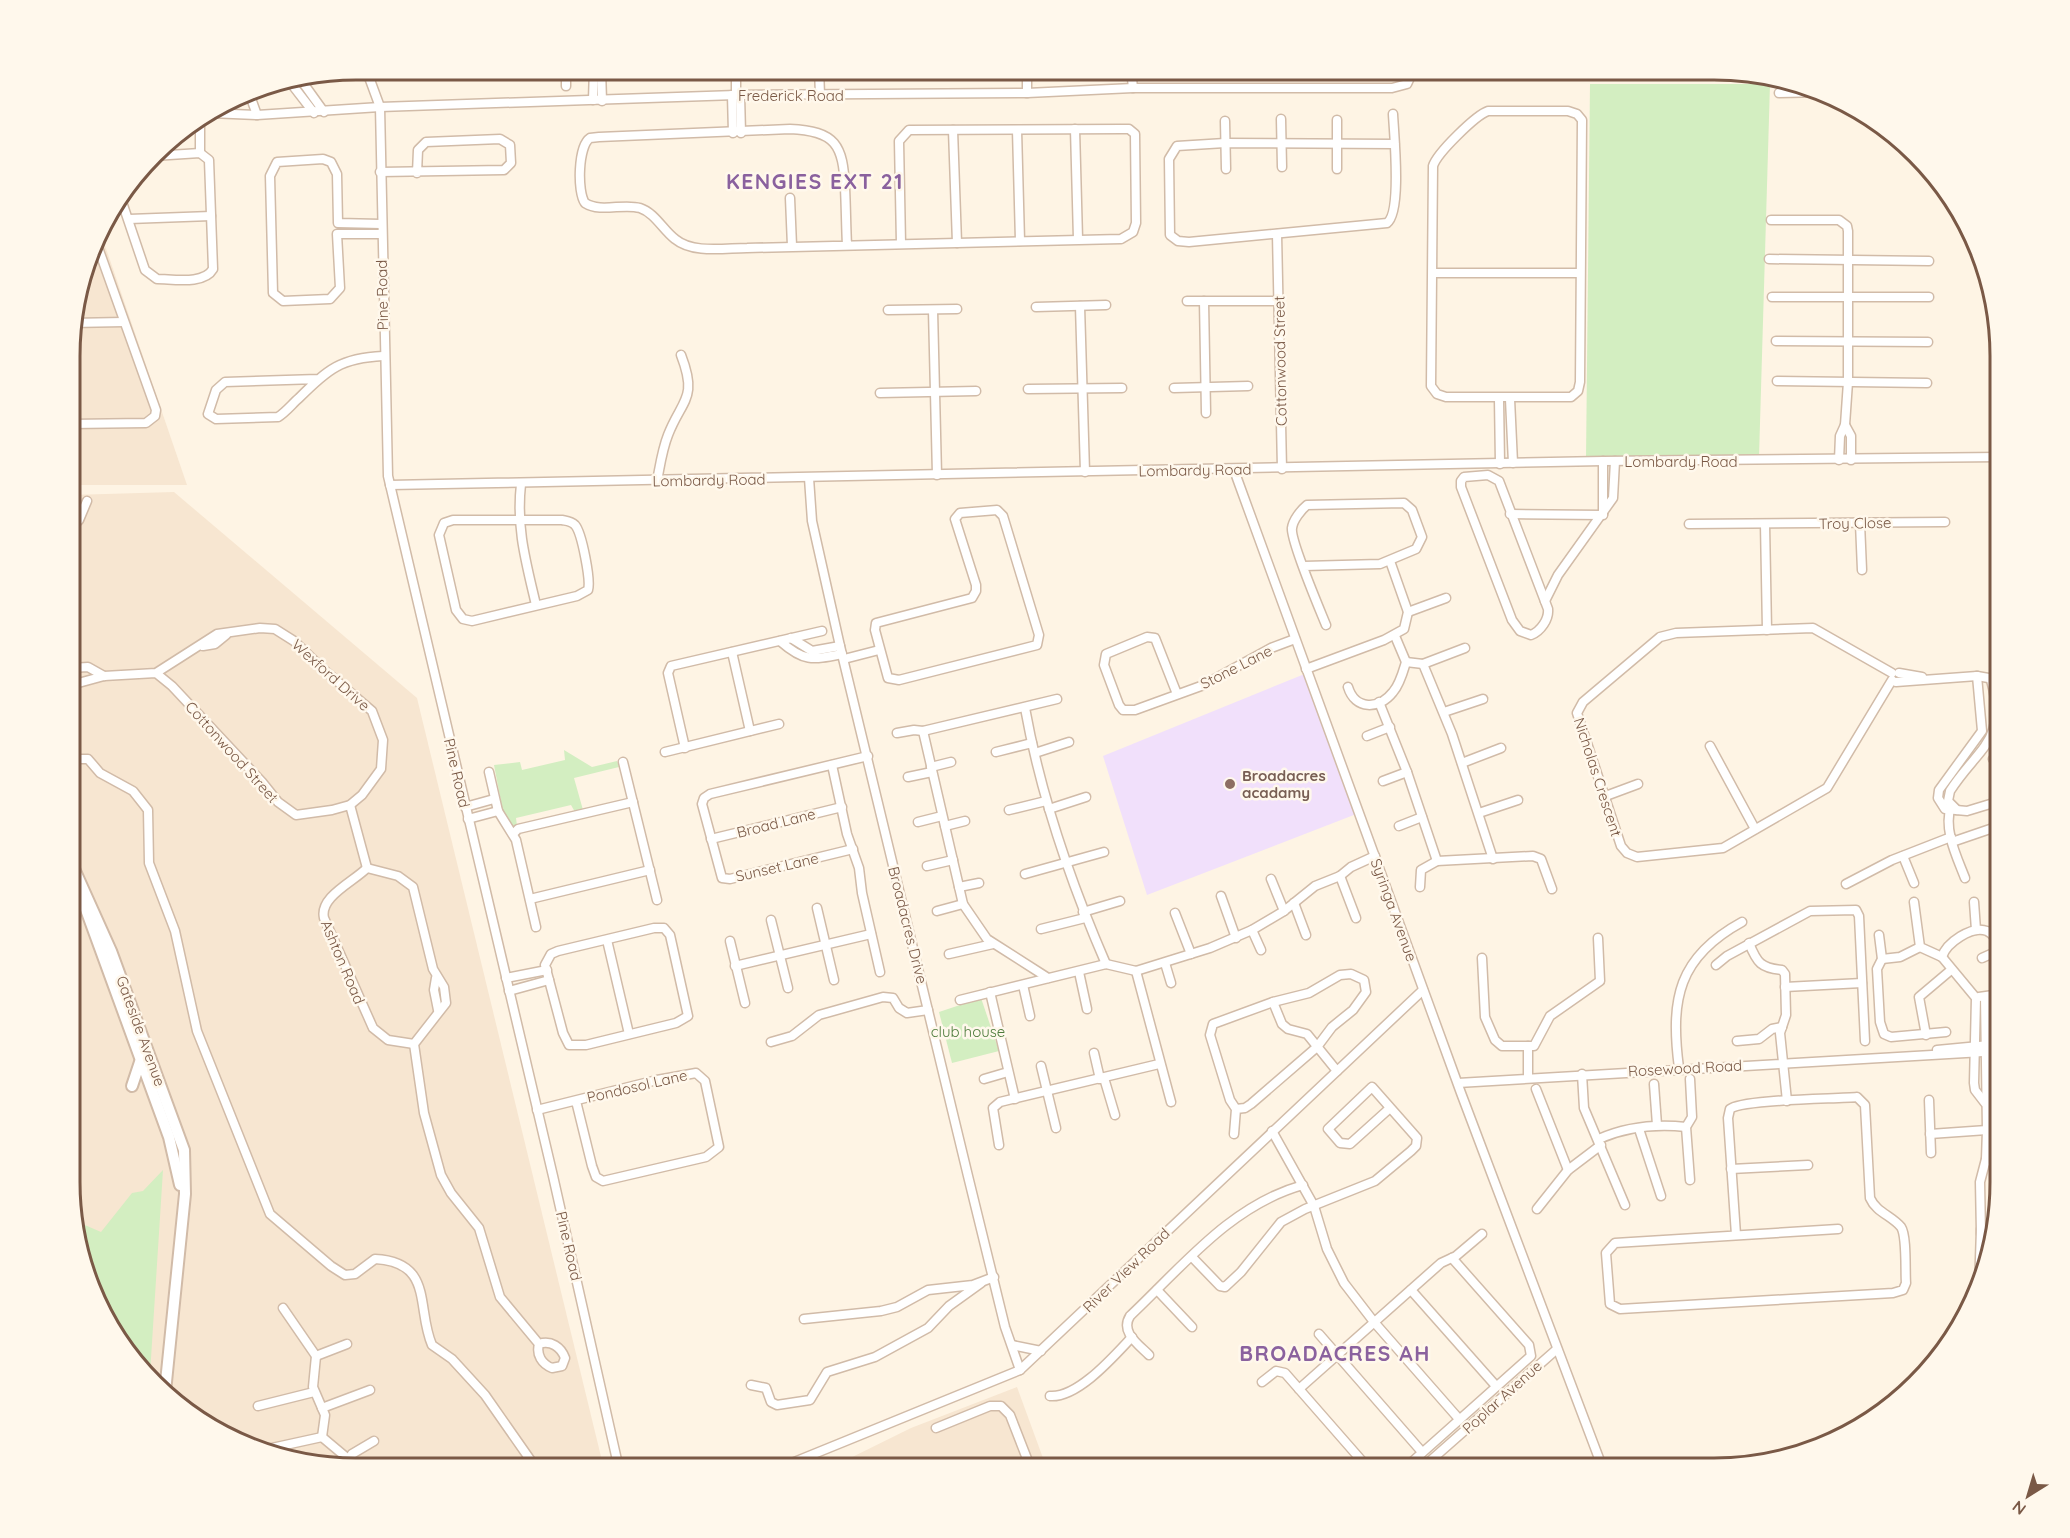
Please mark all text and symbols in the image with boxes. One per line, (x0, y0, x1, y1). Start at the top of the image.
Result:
street label: Frederick Road (738, 86, 844, 105)
district label: KENGIES EXT 21 (726, 168, 904, 194)
street label: Pine Road (372, 260, 392, 330)
street label: Cottonwood Street (1269, 296, 1291, 426)
street label: Lombardy Road (1624, 452, 1738, 471)
street label: Lombardy Road (1138, 460, 1252, 480)
street label: Lombardy Road (652, 470, 766, 490)
street label: Troy Close (1818, 513, 1892, 533)
street label: Wexford Drive (288, 635, 374, 715)
street label: Stone Lane (1197, 641, 1275, 693)
street label: Cottonwood Street (181, 697, 283, 807)
street label: Nicholas Crescent (1570, 715, 1626, 839)
street label: Pine Road (440, 736, 474, 810)
place label: Broadacres acadamy (1242, 766, 1326, 802)
marker: Broadacres acadamy (1223, 777, 1237, 791)
street label: Broad Lane (735, 804, 817, 842)
street label: Sunset Lane (734, 848, 820, 886)
street label: Syringa Avenue (1367, 856, 1421, 964)
street label: Broadacres Drive (884, 864, 932, 986)
street label: Ashton Road (317, 917, 369, 1007)
street label: Gateside Avenue (112, 973, 170, 1089)
park label: club house (931, 1022, 1005, 1041)
street label: Rosewood Road (1627, 1056, 1743, 1080)
street label: Pondosol Lane (585, 1065, 689, 1107)
street label: Pine Road (552, 1209, 586, 1283)
street label: River View Road (1078, 1224, 1174, 1316)
district label: BROADACRES AH (1239, 1340, 1431, 1366)
street label: Poplar Avenue (1458, 1356, 1546, 1438)
north arrow (1998, 1466, 2058, 1526)
text: N (2008, 1496, 2030, 1520)

